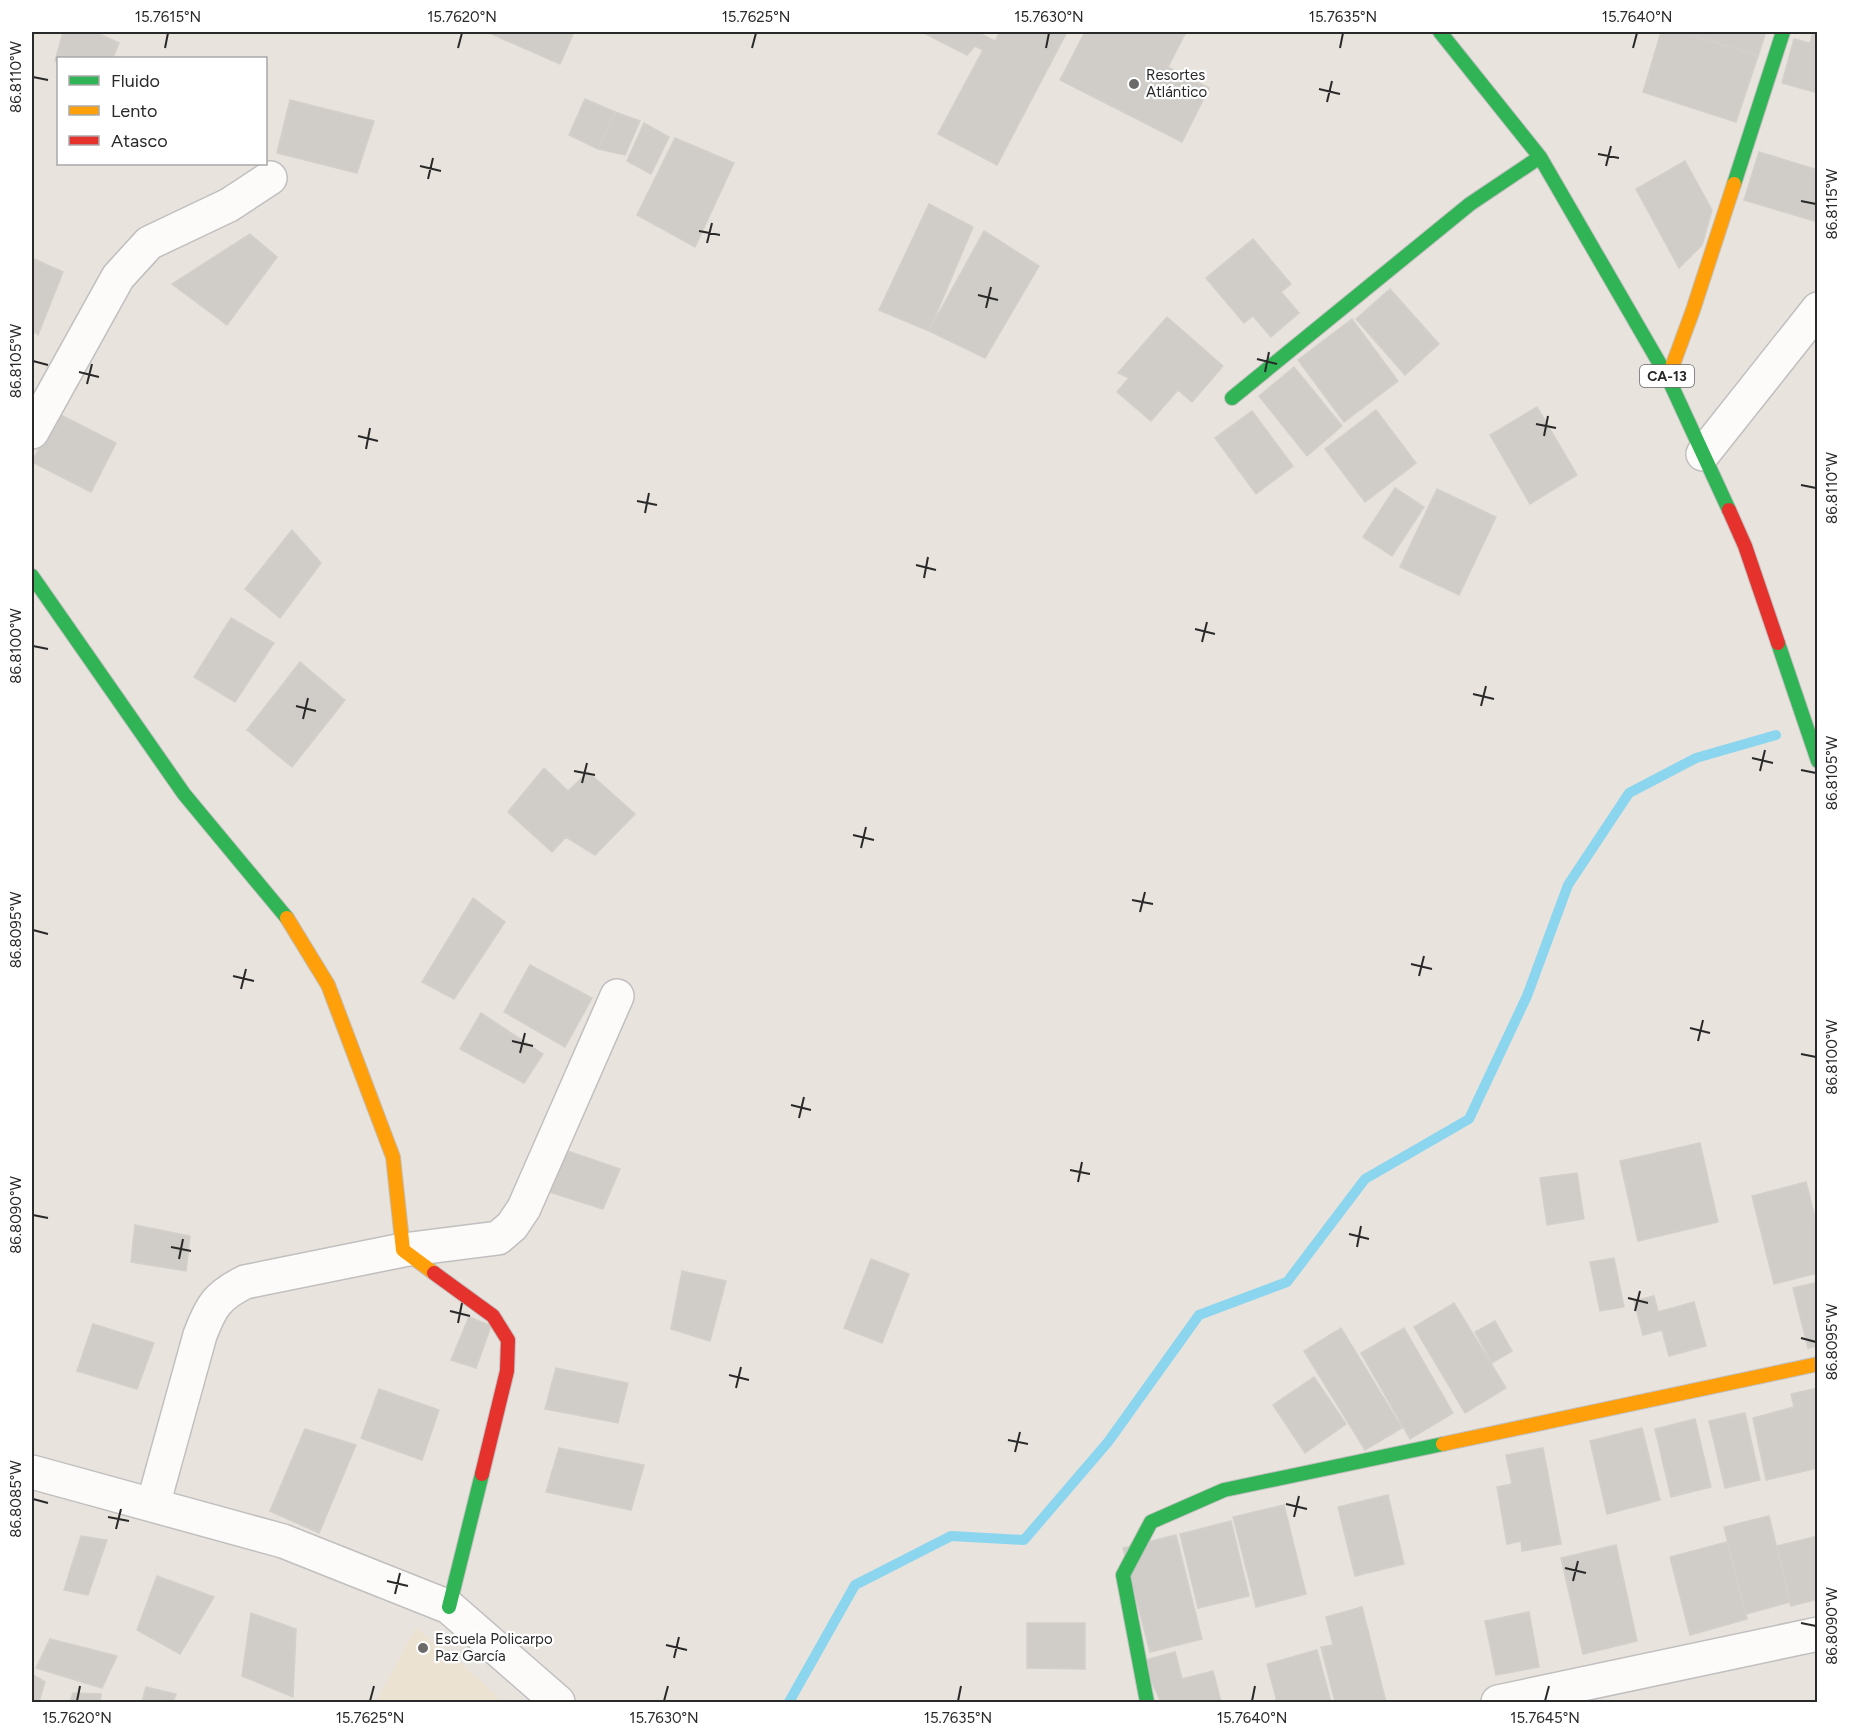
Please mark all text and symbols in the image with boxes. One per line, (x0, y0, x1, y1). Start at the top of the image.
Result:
text: 15.7615°N (135, 8, 201, 26)
text: 15.7620°N (427, 8, 497, 26)
text: 15.7625°N (722, 8, 790, 26)
text: 15.7630°N (1014, 8, 1084, 26)
text: 15.7635°N (1309, 8, 1377, 26)
text: 15.7640°N (1602, 8, 1672, 26)
text: 86.8110°W (7, 40, 25, 113)
legend (57, 57, 267, 165)
place label: Resortes Atlántico (1146, 66, 1207, 101)
text: Fluido (111, 70, 160, 92)
marker: Resortes Atlántico (1127, 77, 1141, 91)
text: Lento (111, 100, 157, 122)
text: Atasco (111, 130, 168, 152)
text: 86.8115°W (1823, 168, 1841, 239)
text: 86.8105°W (7, 323, 25, 398)
road number: CA-13 (1640, 365, 1694, 387)
text: 86.8110°W (1823, 451, 1841, 524)
text: 86.8100°W (7, 608, 25, 684)
text: 86.8105°W (1823, 735, 1841, 810)
text: 86.8095°W (7, 891, 25, 968)
text: 86.8100°W (1823, 1019, 1841, 1095)
text: 86.8090°W (7, 1176, 25, 1254)
text: 86.8095°W (1823, 1303, 1841, 1380)
text: 86.8085°W (7, 1460, 25, 1538)
text: 86.8090°W (1823, 1587, 1841, 1665)
place label: Escuela Policarpo Paz García (435, 1630, 553, 1665)
marker: Escuela Policarpo Paz García (416, 1641, 430, 1655)
text: 15.7620°N (42, 1709, 112, 1727)
text: 15.7625°N (336, 1709, 404, 1727)
text: 15.7630°N (629, 1709, 699, 1727)
text: 15.7635°N (924, 1709, 992, 1727)
text: 15.7640°N (1217, 1709, 1287, 1727)
text: 15.7645°N (1510, 1709, 1580, 1727)

